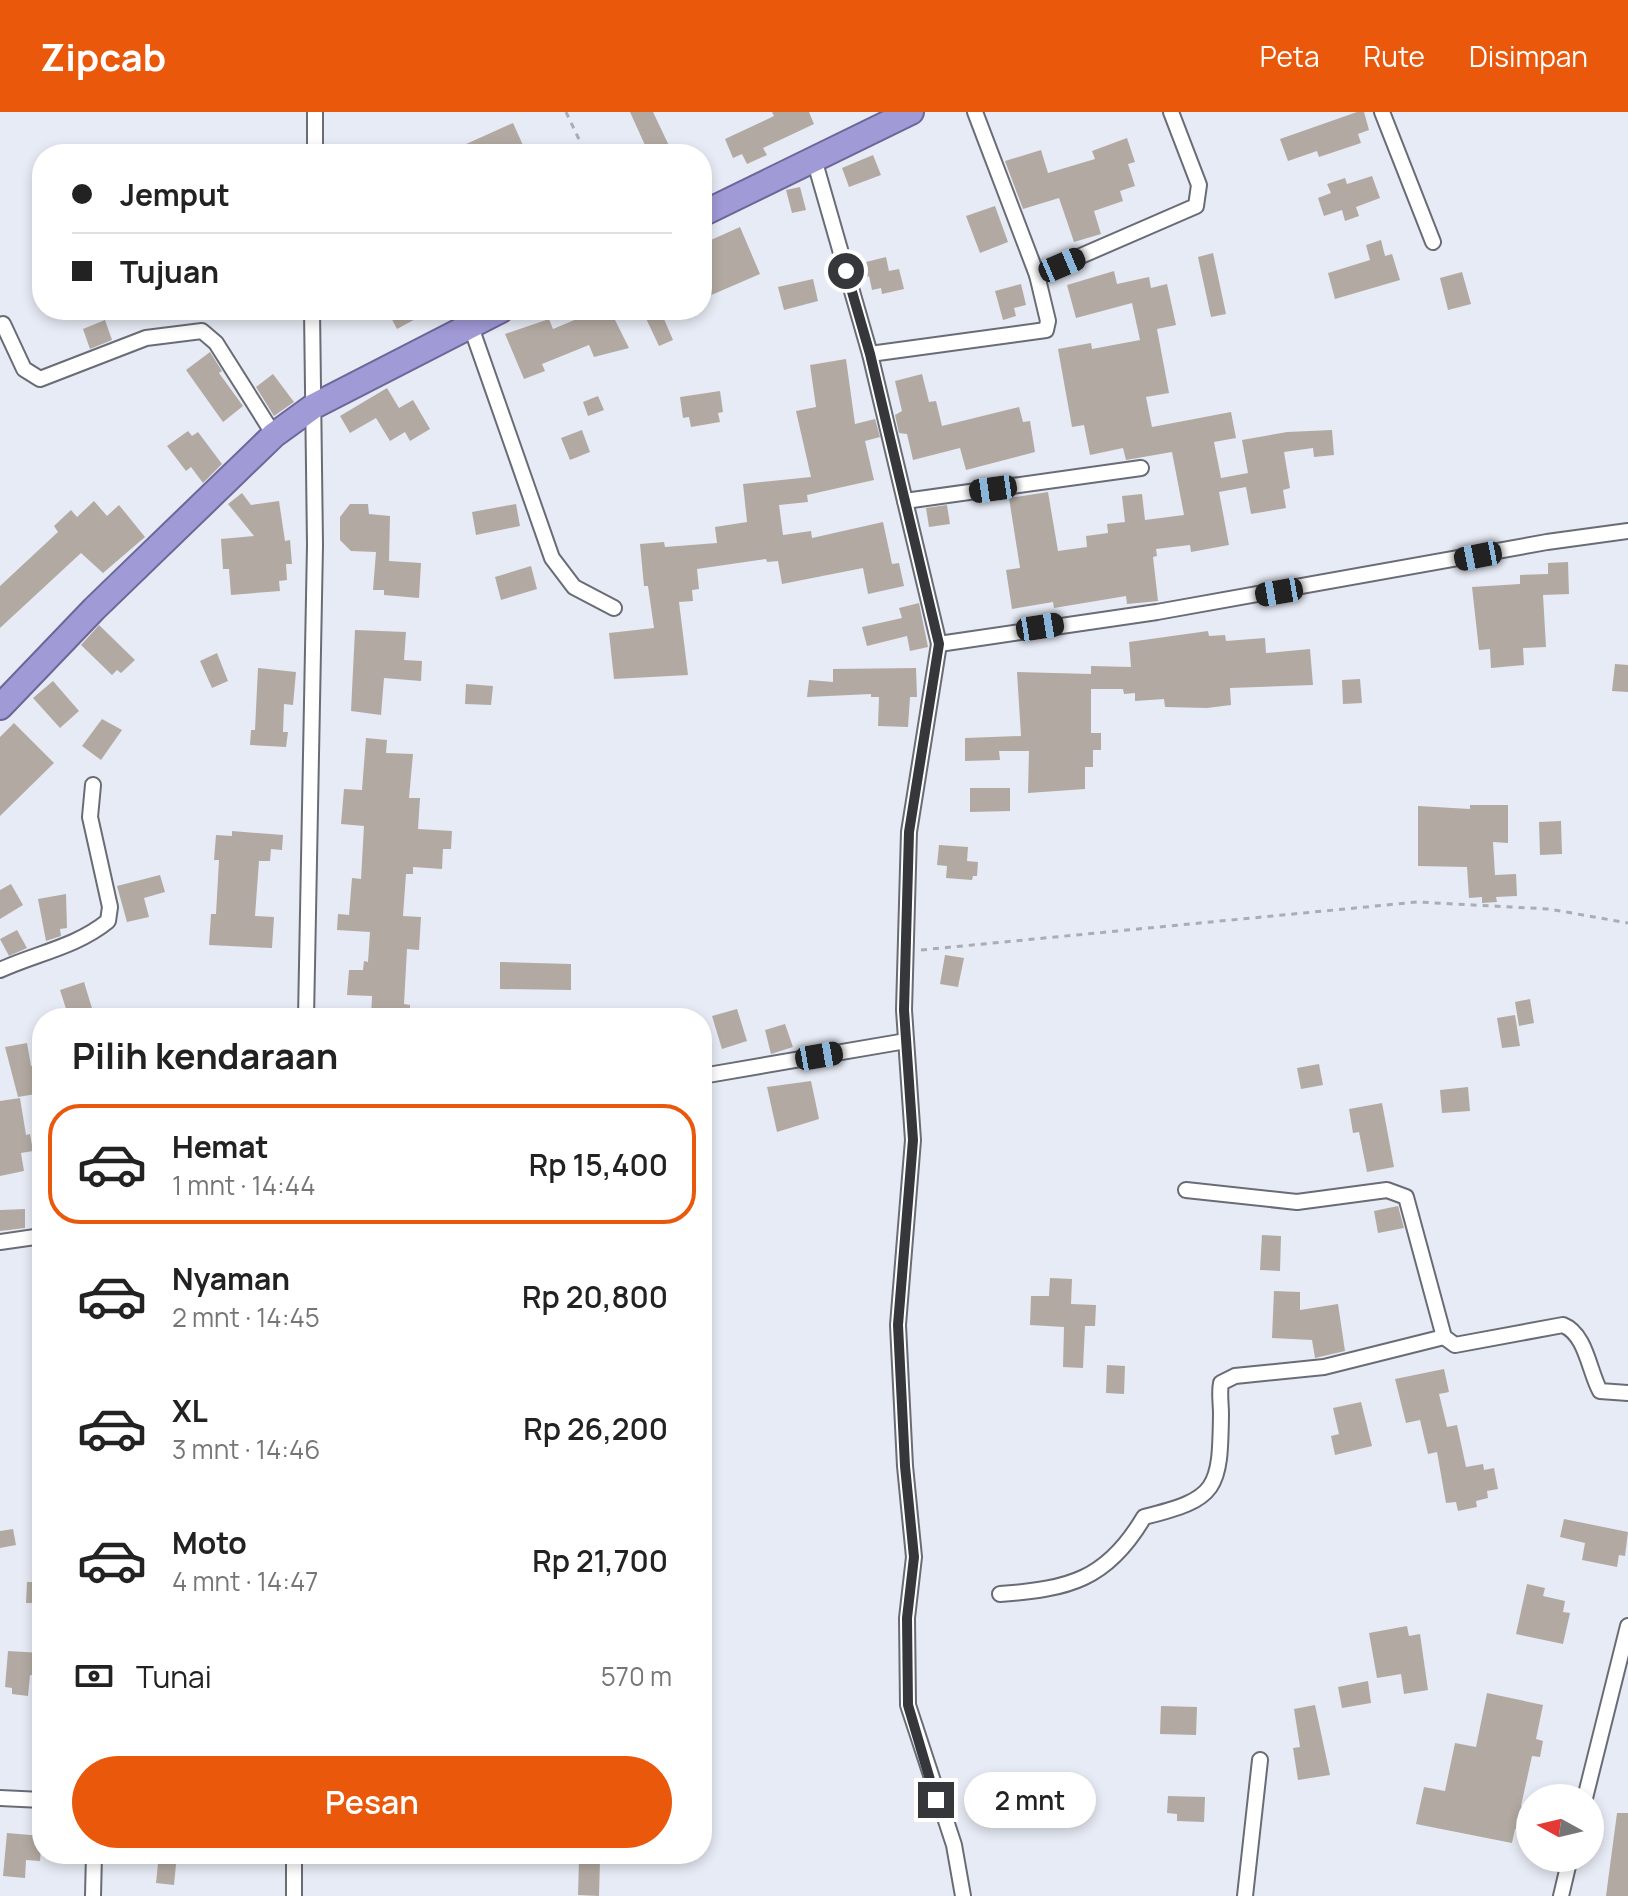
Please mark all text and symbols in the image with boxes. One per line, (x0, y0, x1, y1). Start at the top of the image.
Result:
text: Zipcab (40, 30, 166, 82)
text: Peta (1260, 37, 1320, 75)
text: Rute (1364, 37, 1425, 75)
text: Disimpan (1469, 37, 1588, 75)
text: Jemput (120, 174, 230, 215)
car (1035, 245, 1089, 285)
text: Tujuan (120, 251, 219, 292)
route start (828, 253, 864, 289)
car (968, 474, 1018, 504)
car (1452, 540, 1504, 572)
car (1253, 576, 1305, 608)
car (1014, 611, 1066, 643)
text: Pilih kendaraan (72, 1031, 338, 1080)
car (793, 1040, 845, 1072)
text: Hemat (172, 1126, 269, 1167)
icon: car (76, 1128, 148, 1200)
text: Rp 15,400 (529, 1144, 668, 1185)
text: 1 mnt · 14:44 (172, 1167, 316, 1203)
text: Nyaman (172, 1258, 290, 1299)
icon: car (76, 1260, 148, 1332)
text: Rp 20,800 (522, 1276, 668, 1317)
text: 2 mnt · 14:45 (172, 1299, 320, 1335)
text: XL (172, 1390, 208, 1431)
icon: car (76, 1392, 148, 1464)
text: Rp 26,200 (523, 1408, 668, 1449)
text: 3 mnt · 14:46 (172, 1431, 320, 1467)
text: Moto (172, 1522, 247, 1563)
icon: car (76, 1524, 148, 1596)
text: Rp 21,700 (532, 1540, 668, 1581)
text: 4 mnt · 14:47 (172, 1563, 318, 1599)
icon: cash (72, 1654, 116, 1698)
text: Tunai (136, 1656, 212, 1697)
text: 570 m (601, 1658, 672, 1694)
button: Pesan (72, 1756, 672, 1848)
callout: 2 mnt (964, 1772, 1096, 1828)
route end (918, 1782, 954, 1818)
text: 2 mnt (995, 1782, 1065, 1818)
north arrow (1516, 1784, 1604, 1872)
map controls (1516, 1784, 1604, 1872)

